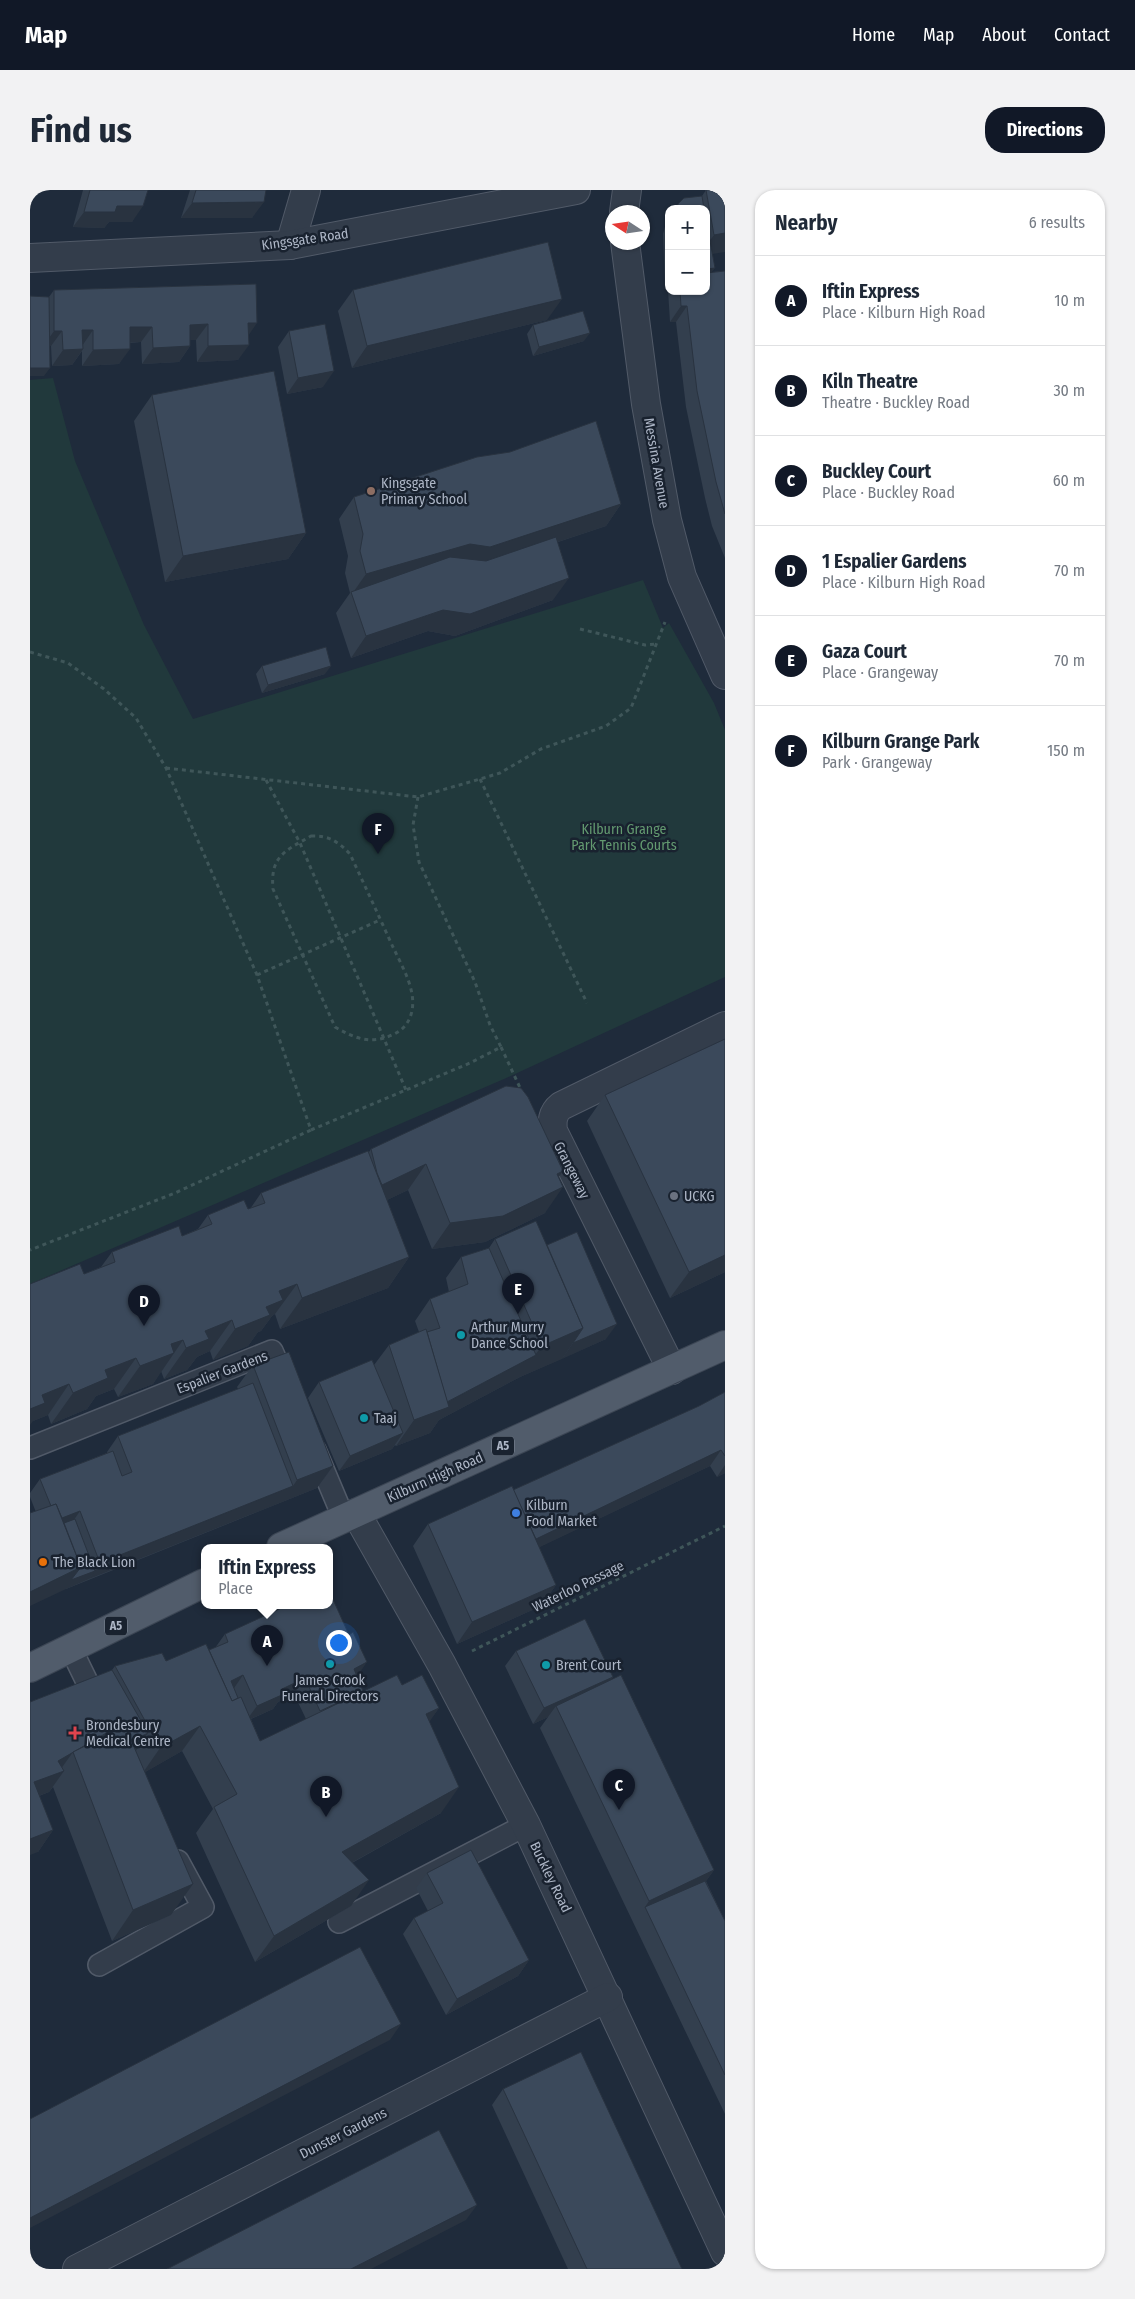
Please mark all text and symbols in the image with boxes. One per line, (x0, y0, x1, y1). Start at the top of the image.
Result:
text: Map (25, 21, 67, 49)
text: Home (852, 24, 895, 46)
text: Map (923, 24, 954, 46)
text: About (982, 24, 1026, 46)
text: Contact (1054, 24, 1110, 46)
button: Directions (985, 107, 1105, 153)
text: Find us (30, 109, 132, 151)
north arrow (605, 205, 650, 250)
map controls (665, 205, 710, 295)
button: + (665, 205, 710, 250)
text: Nearby (775, 210, 837, 236)
text: 6 results (1029, 213, 1085, 232)
street label: Kingsgate Road (261, 225, 350, 254)
button: − (665, 250, 710, 295)
text: Iftin Express (822, 280, 920, 303)
text: A (787, 291, 795, 310)
text: 10 m (1054, 291, 1085, 310)
text: Place · Kilburn High Road (822, 303, 986, 322)
text: Kiln Theatre (822, 370, 918, 393)
text: B (787, 381, 795, 400)
text: 30 m (1053, 381, 1085, 400)
text: Theatre · Buckley Road (822, 393, 970, 412)
street label: Messina Avenue (640, 416, 673, 510)
text: Buckley Court (822, 460, 931, 483)
text: C (787, 471, 795, 490)
text: 60 m (1053, 471, 1085, 490)
place label: Kingsgate Primary School (381, 475, 468, 508)
text: Place · Buckley Road (822, 483, 955, 502)
marker: Kingsgate Primary School (365, 485, 377, 497)
text: 1 Espalier Gardens (822, 550, 967, 573)
text: D (786, 561, 796, 580)
text: 70 m (1054, 561, 1085, 580)
text: Place · Kilburn High Road (822, 573, 986, 592)
text: Gaza Court (822, 640, 907, 663)
text: E (787, 651, 795, 670)
text: 70 m (1054, 651, 1085, 670)
text: Place · Grangeway (822, 663, 938, 682)
text: Kilburn Grange Park (822, 730, 979, 753)
text: F (787, 741, 795, 760)
text: 150 m (1047, 741, 1085, 760)
text: Park · Grangeway (822, 753, 932, 772)
pin: F (362, 813, 394, 854)
park label: Kilburn Grange Park Tennis Courts (571, 821, 677, 854)
street label: Grangeway (550, 1139, 594, 1202)
place label: UCKG (684, 1188, 715, 1205)
marker: UCKG (668, 1190, 680, 1202)
pin: E (502, 1273, 534, 1314)
pin: D (128, 1285, 160, 1326)
place label: Arthur Murry Dance School (471, 1319, 548, 1352)
marker: Arthur Murry Dance School (455, 1329, 467, 1341)
street label: Espalier Gardens (174, 1347, 270, 1398)
place label: Taaj (374, 1410, 397, 1427)
marker: Taaj (358, 1412, 370, 1424)
road number: A5 (492, 1436, 514, 1456)
street label: Kilburn High Road (385, 1449, 486, 1506)
place label: Kilburn Food Market (526, 1497, 597, 1530)
marker: Kilburn Food Market (510, 1507, 522, 1519)
popup (201, 1544, 333, 1609)
place label: The Black Lion (53, 1554, 136, 1571)
marker: The Black Lion (37, 1556, 49, 1568)
text: Iftin Express (218, 1556, 316, 1579)
street label: Waterloo Passage (530, 1557, 627, 1616)
text: Place (218, 1579, 253, 1598)
road number: A5 (105, 1616, 127, 1635)
pin: A (251, 1625, 283, 1666)
your location (326, 1630, 352, 1656)
place label: Brent Court (556, 1657, 622, 1674)
marker: James Crook Funeral Directors (324, 1658, 336, 1670)
marker: Brent Court (540, 1659, 552, 1671)
place label: James Crook Funeral Directors (282, 1672, 378, 1705)
place label: Brondesbury Medical Centre (86, 1717, 171, 1750)
marker: Brondesbury Medical Centre (68, 1726, 82, 1740)
pin: C (603, 1769, 635, 1810)
pin: B (310, 1776, 342, 1817)
street label: Buckley Road (526, 1839, 575, 1915)
street label: Dunster Gardens (297, 2104, 390, 2163)

